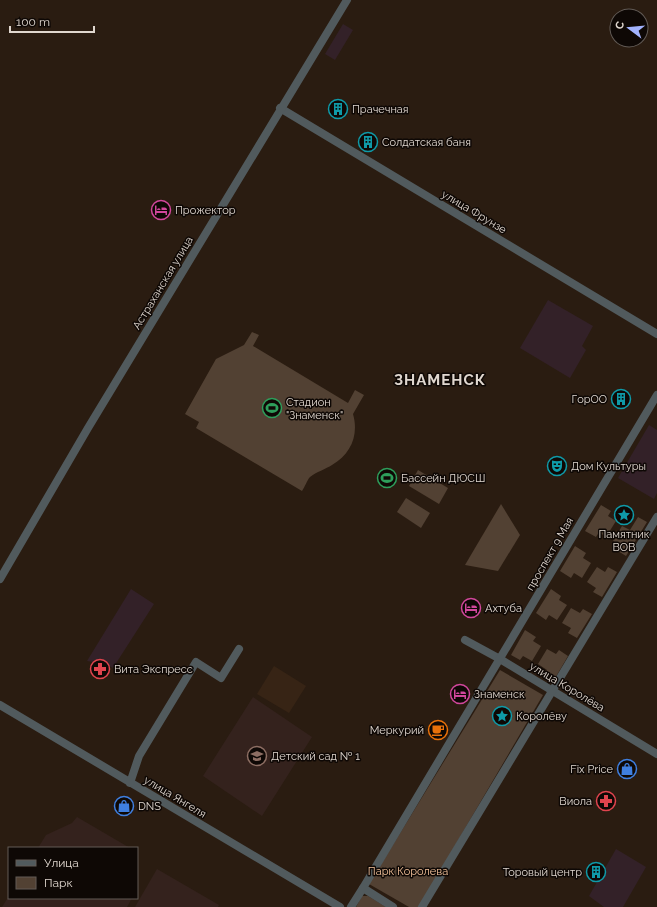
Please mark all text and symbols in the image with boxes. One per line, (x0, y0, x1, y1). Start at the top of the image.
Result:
scale bar (10, 8, 94, 34)
north arrow (609, 8, 649, 48)
text: 100 m (16, 15, 50, 29)
text: С (613, 20, 627, 31)
building icon: Прачечная (327, 98, 349, 120)
place label: Прачечная (352, 103, 409, 116)
building icon: Солдатская баня (357, 131, 379, 153)
place label: Солдатская баня (382, 136, 471, 149)
street label: улица Фрунзе (439, 188, 509, 237)
hotel icon: Прожектор (150, 199, 172, 221)
place label: Прожектор (175, 204, 236, 217)
street label: Астраханская улица (130, 234, 196, 332)
district label: ЗНАМЕНСК (394, 371, 486, 389)
building icon: ГорОО (610, 388, 632, 410)
place label: ГорОО (571, 393, 607, 406)
place label: Стадион "Знаменск" (286, 396, 343, 422)
sports icon: Стадион "Знаменск" (261, 397, 283, 419)
theatre icon: Дом Культуры (546, 455, 568, 477)
place label: Дом Культуры (571, 460, 646, 473)
sports icon: Бассейн ДЮСШ (376, 467, 398, 489)
place label: Бассейн ДЮСШ (401, 472, 485, 485)
place icon: Памятник ВОВ (613, 504, 635, 526)
street label: проспект 9 Мая (524, 515, 576, 593)
place label: Памятник ВОВ (598, 528, 650, 554)
hotel icon: Ахтуба (460, 597, 482, 619)
place label: Ахтуба (485, 602, 522, 615)
pharmacy icon: Вита Экспресс (89, 658, 111, 680)
street label: улица Королёва (527, 660, 607, 714)
place label: Вита Экспресс (114, 663, 193, 676)
hotel icon: Знаменск (449, 683, 471, 705)
place label: Знаменск (474, 688, 525, 701)
place icon: Королёву (491, 705, 513, 727)
place label: Королёву (516, 710, 567, 723)
cafe icon: Меркурий (427, 719, 449, 741)
place label: Меркурий (370, 724, 424, 737)
school or university icon: Детский сад № 1 (246, 745, 268, 767)
place label: Детский сад № 1 (271, 750, 360, 763)
shop icon: Fix Price (616, 758, 638, 780)
place label: Fix Price (570, 763, 614, 776)
street label: улица Янгеля (142, 773, 208, 821)
pharmacy icon: Виола (595, 790, 617, 812)
shop icon: DNS (113, 795, 135, 817)
place label: Виола (559, 795, 592, 808)
place label: DNS (138, 800, 161, 813)
legend (8, 847, 138, 899)
text: Улица (44, 856, 79, 870)
building icon: Торовый центр (585, 861, 607, 883)
park label: Парк Королева (368, 865, 448, 878)
place label: Торовый центр (503, 866, 582, 879)
text: Парк (44, 876, 73, 890)

